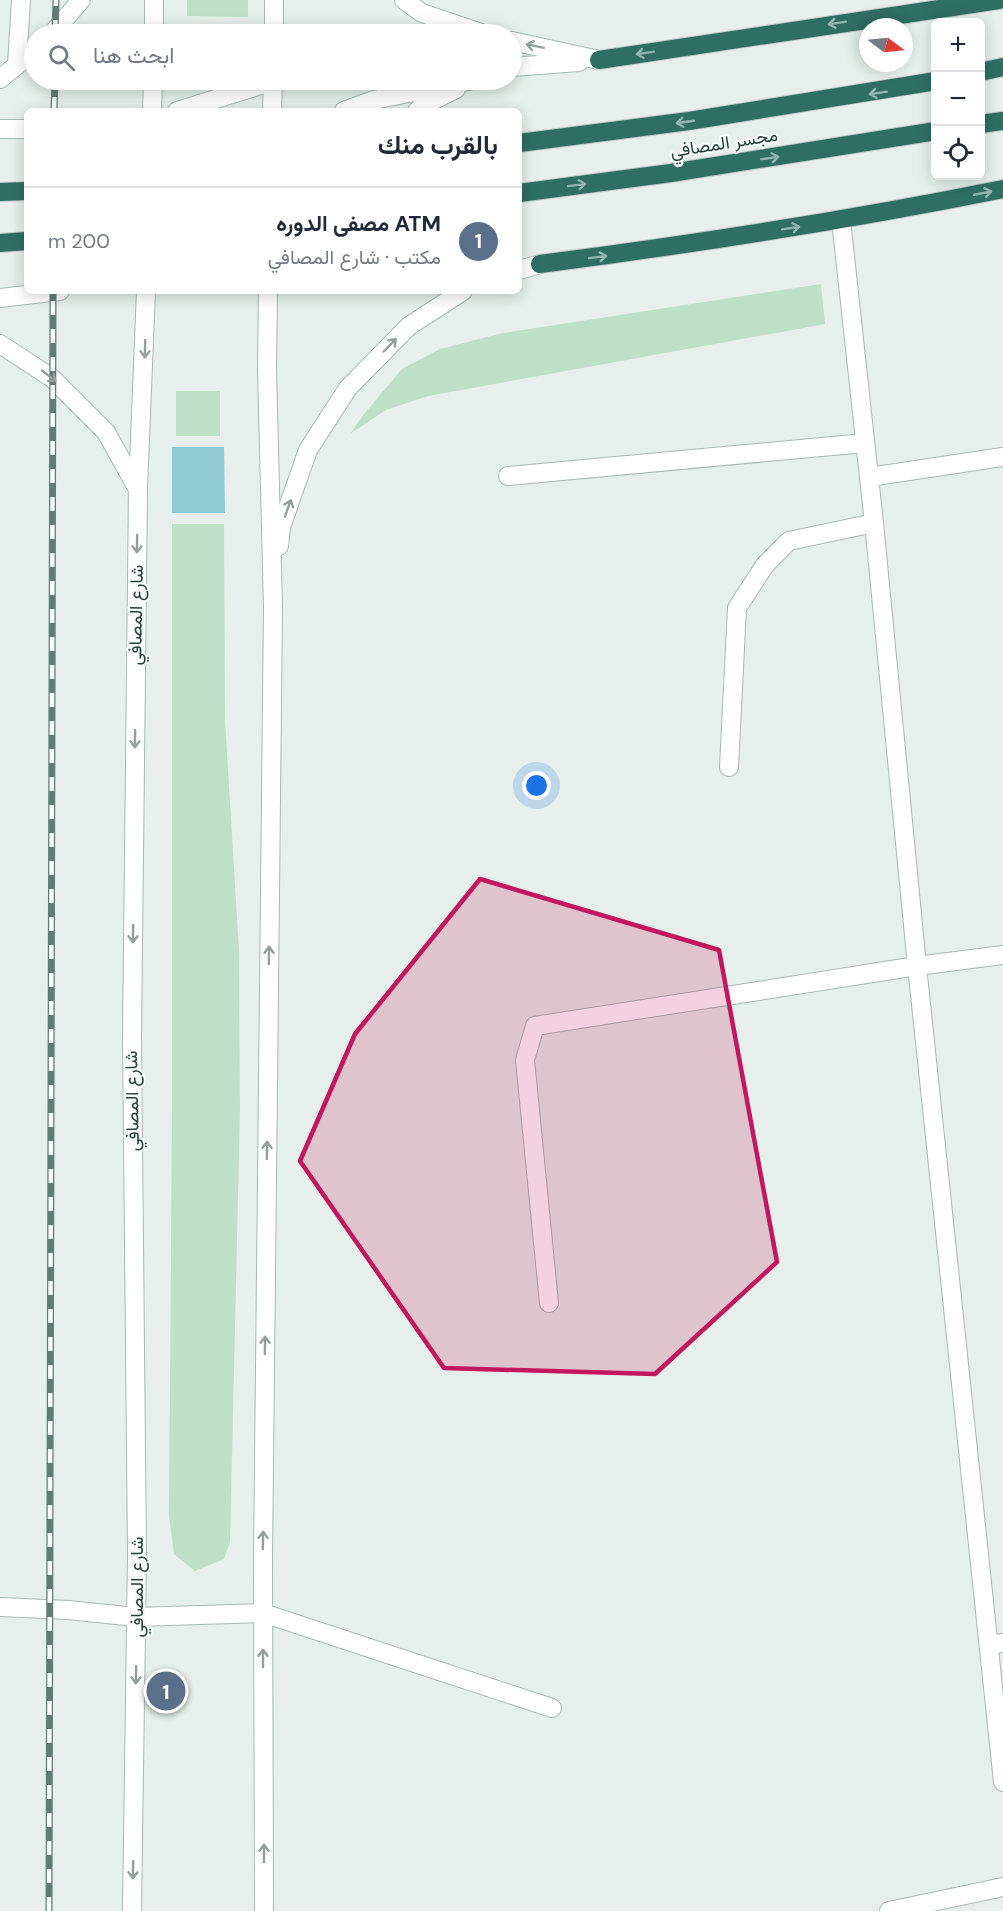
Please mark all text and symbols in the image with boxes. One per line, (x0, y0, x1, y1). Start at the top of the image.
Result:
one-way arrow (828, 17, 848, 28)
north arrow (859, 18, 913, 72)
map controls (931, 18, 985, 180)
button: + (931, 18, 985, 72)
search box (24, 24, 522, 90)
one-way arrow (525, 40, 545, 51)
icon: search (45, 41, 78, 74)
text: ابحث هنا (93, 41, 174, 70)
one-way arrow (635, 48, 655, 59)
button: − (931, 72, 985, 126)
one-way arrow (869, 87, 888, 98)
one-way arrow (676, 116, 696, 127)
street label: مجسر المصافي (669, 123, 780, 166)
button: locate (931, 126, 985, 180)
text: بالقرب منك (378, 128, 498, 162)
one-way arrow (760, 152, 779, 163)
one-way arrow (567, 180, 586, 191)
one-way arrow (973, 187, 992, 199)
text: ATM مصفى الدوره (276, 209, 441, 238)
one-way arrow (780, 222, 800, 233)
text: 200 m (48, 228, 110, 254)
text: 1 (475, 228, 482, 254)
text: مكتب · شارع المصافي (268, 244, 441, 270)
one-way arrow (587, 251, 607, 262)
one-way arrow (382, 338, 397, 353)
one-way arrow (139, 339, 150, 359)
one-way arrow (40, 370, 56, 383)
one-way arrow (283, 499, 294, 518)
one-way arrow (131, 534, 143, 554)
street label: شارع المصافي (123, 564, 152, 666)
one-way arrow (129, 729, 141, 749)
your location (522, 771, 551, 800)
one-way arrow (127, 924, 139, 944)
one-way arrow (263, 946, 275, 966)
street label: شارع المصافي (119, 1050, 148, 1152)
one-way arrow (261, 1141, 273, 1161)
one-way arrow (259, 1336, 271, 1356)
one-way arrow (258, 1531, 269, 1551)
street label: شارع المصافي (125, 1537, 152, 1637)
one-way arrow (257, 1648, 269, 1668)
one-way arrow (131, 1665, 142, 1685)
pin: 1 (146, 1668, 186, 1714)
one-way arrow (258, 1843, 270, 1863)
one-way arrow (127, 1860, 139, 1880)

